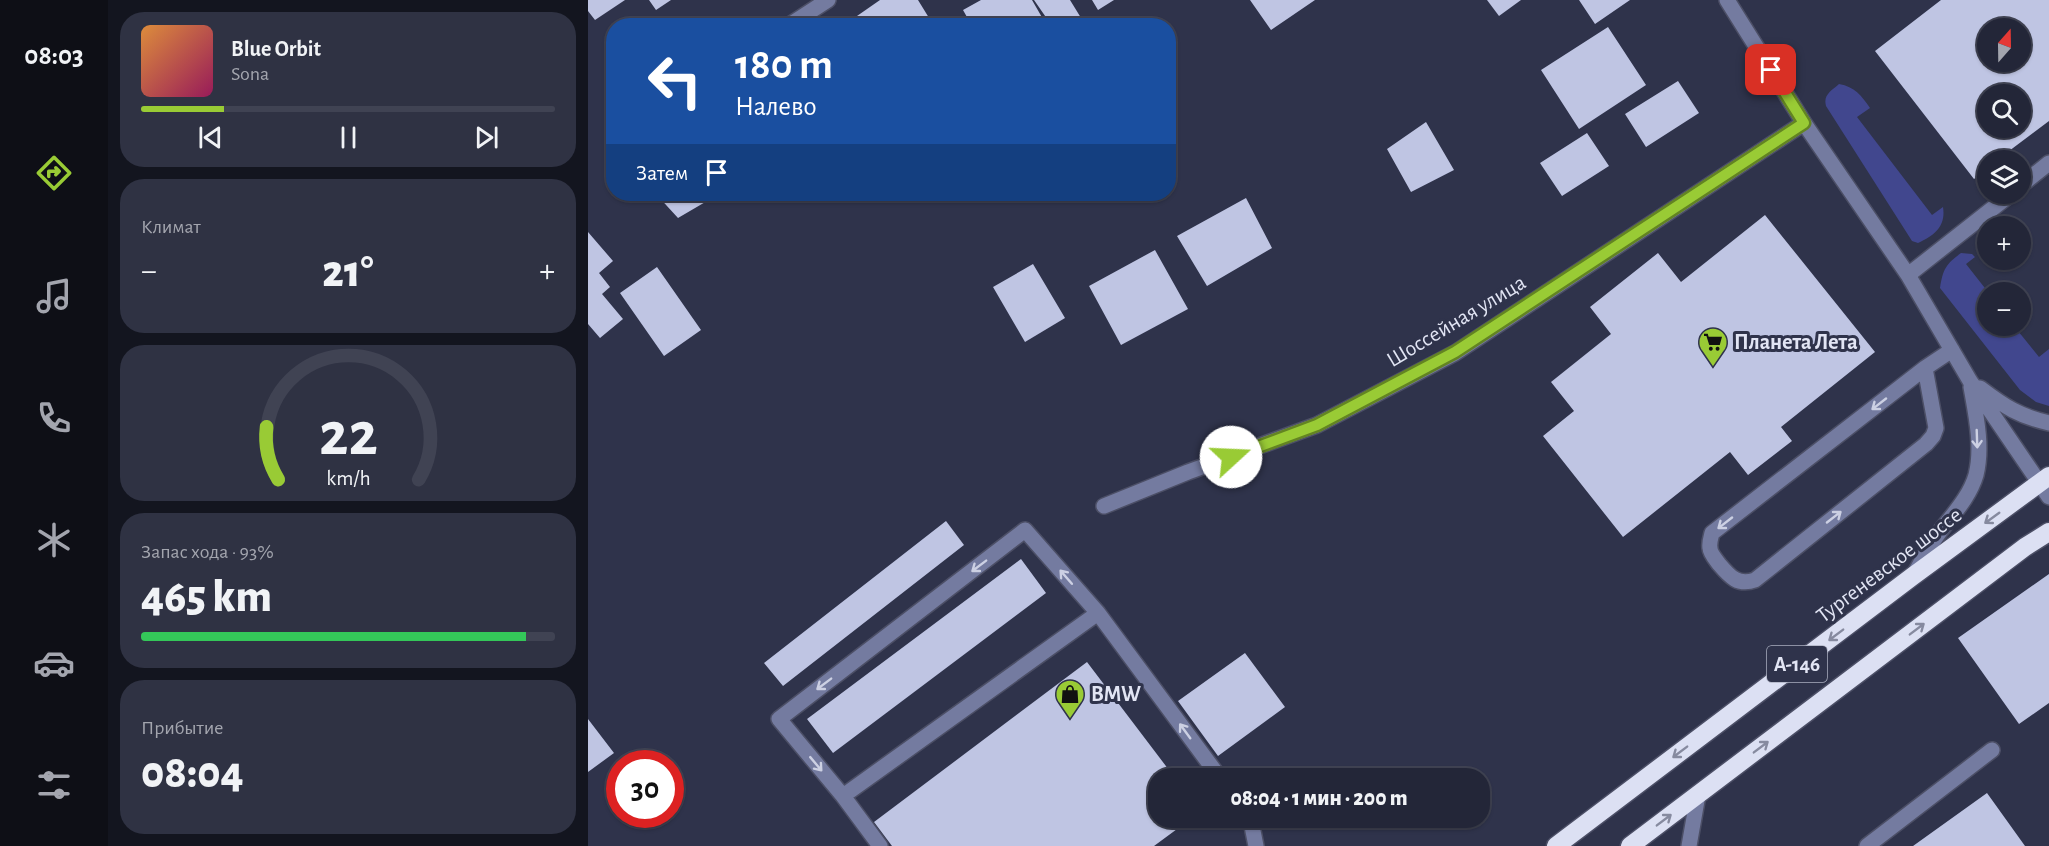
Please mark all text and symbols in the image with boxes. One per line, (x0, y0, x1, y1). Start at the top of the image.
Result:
north arrow (1977, 18, 2031, 72)
map controls (1977, 18, 2031, 336)
text: Blue Orbit (231, 38, 321, 60)
text: 08:03 (24, 42, 84, 69)
icon: left (636, 42, 714, 120)
text: 180 m (735, 44, 833, 86)
pin (1745, 44, 1796, 95)
icon: arrive (1754, 53, 1787, 86)
text: Sona (231, 64, 269, 84)
button: search (1977, 84, 2031, 138)
text: Налево (735, 93, 817, 120)
icon: previous (194, 121, 227, 154)
icon: pause (332, 121, 365, 154)
icon: next (470, 121, 503, 154)
button: layers (1977, 150, 2031, 204)
icon: directions (33, 152, 75, 194)
icon: arrive (700, 156, 733, 189)
text: Затем (636, 162, 688, 184)
button: + (1977, 216, 2031, 270)
text: Климат (141, 217, 201, 237)
text: 21° (322, 250, 374, 295)
text: − (141, 255, 157, 288)
text: + (539, 255, 555, 288)
street label: Шоссейная улица (1383, 271, 1529, 371)
icon: music (33, 275, 75, 317)
button: − (1977, 282, 2031, 336)
supermarket icon: Планета Лета (1697, 326, 1729, 368)
place label: Планета Лета (1734, 331, 1858, 353)
icon: phone (33, 397, 75, 439)
one-way arrow (1871, 397, 1887, 410)
text: 22 (319, 404, 377, 466)
position arrow (1199, 425, 1263, 489)
one-way arrow (1972, 429, 1983, 449)
text: km/h (326, 468, 370, 489)
street label: Тургеневское шоссе (1812, 503, 1966, 627)
one-way arrow (1826, 510, 1842, 523)
one-way arrow (1984, 512, 2000, 524)
one-way arrow (1717, 517, 1733, 530)
icon: climate (33, 519, 75, 561)
text: Запас хода · 93% (141, 542, 274, 562)
one-way arrow (971, 560, 987, 572)
one-way arrow (1059, 570, 1073, 585)
text: 465 km (141, 575, 272, 620)
one-way arrow (1908, 623, 1924, 635)
one-way arrow (1828, 628, 1844, 641)
icon: car (33, 642, 75, 684)
road number: А-146 (1767, 646, 1827, 682)
one-way arrow (816, 678, 832, 691)
shop icon: BMW (1054, 678, 1086, 720)
place label: BMW (1091, 683, 1141, 705)
text: Прибытие (141, 718, 223, 738)
one-way arrow (1179, 724, 1191, 740)
one-way arrow (1753, 740, 1769, 753)
one-way arrow (1672, 746, 1688, 759)
speed limit sign: 30 (606, 750, 684, 828)
text: 08:04 (141, 751, 244, 796)
one-way arrow (809, 756, 823, 771)
icon: filters (33, 764, 75, 806)
text: 08:04 · 1 мин · 200 m (1230, 787, 1408, 809)
one-way arrow (1656, 814, 1672, 827)

